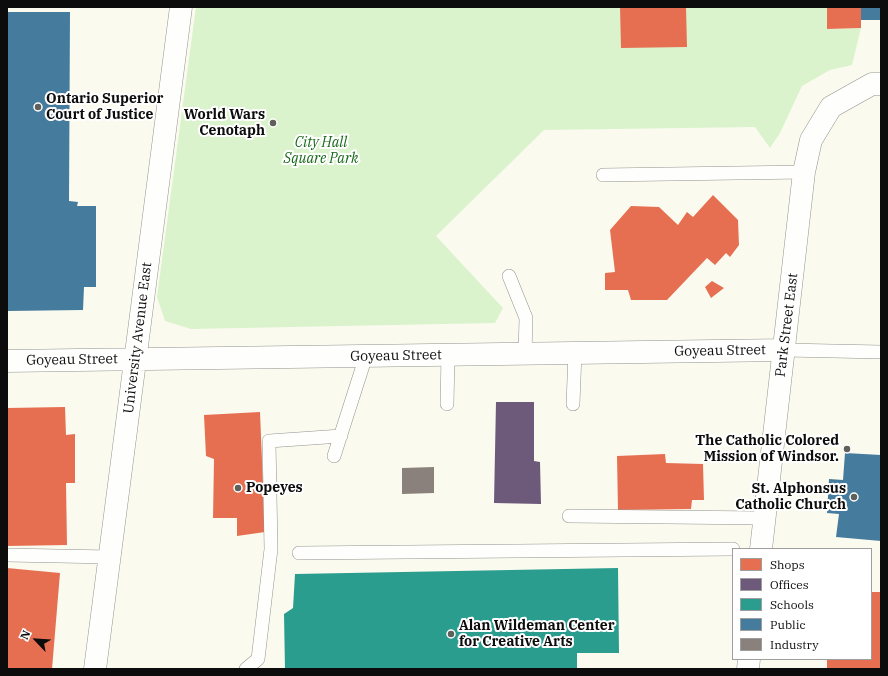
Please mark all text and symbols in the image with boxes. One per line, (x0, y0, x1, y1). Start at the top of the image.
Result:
place label: Ontario Superior Court of Justice (46, 91, 163, 124)
marker: Ontario Superior Court of Justice (33, 102, 43, 112)
place label: World Wars Cenotaph (184, 107, 265, 140)
marker: World Wars Cenotaph (268, 118, 278, 128)
park label: City Hall Square Park (284, 135, 358, 168)
street label: University Avenue East (120, 261, 156, 415)
street label: Park Street East (772, 272, 802, 378)
street label: Goyeau Street (674, 342, 766, 360)
street label: Goyeau Street (350, 347, 442, 365)
street label: Goyeau Street (26, 351, 118, 369)
place label: The Catholic Colored Mission of Windsor. (695, 433, 839, 466)
marker: The Catholic Colored Mission of Windsor. (842, 444, 852, 454)
place label: Popeyes (246, 480, 303, 496)
place label: St. Alphonsus Catholic Church (735, 481, 846, 514)
marker: Popeyes (233, 483, 243, 493)
marker: St. Alphonsus Catholic Church (849, 492, 859, 502)
legend (732, 548, 872, 660)
text: Shops (770, 557, 805, 572)
text: Offices (770, 577, 809, 592)
text: Schools (770, 597, 814, 612)
text: Public (770, 617, 806, 632)
place label: Alan Wildeman Center for Creative Arts (459, 618, 615, 650)
north arrow (16, 620, 56, 660)
text: N (17, 628, 33, 642)
marker: Alan Wildeman Center for Creative Arts (446, 629, 456, 639)
text: Industry (770, 637, 819, 652)

